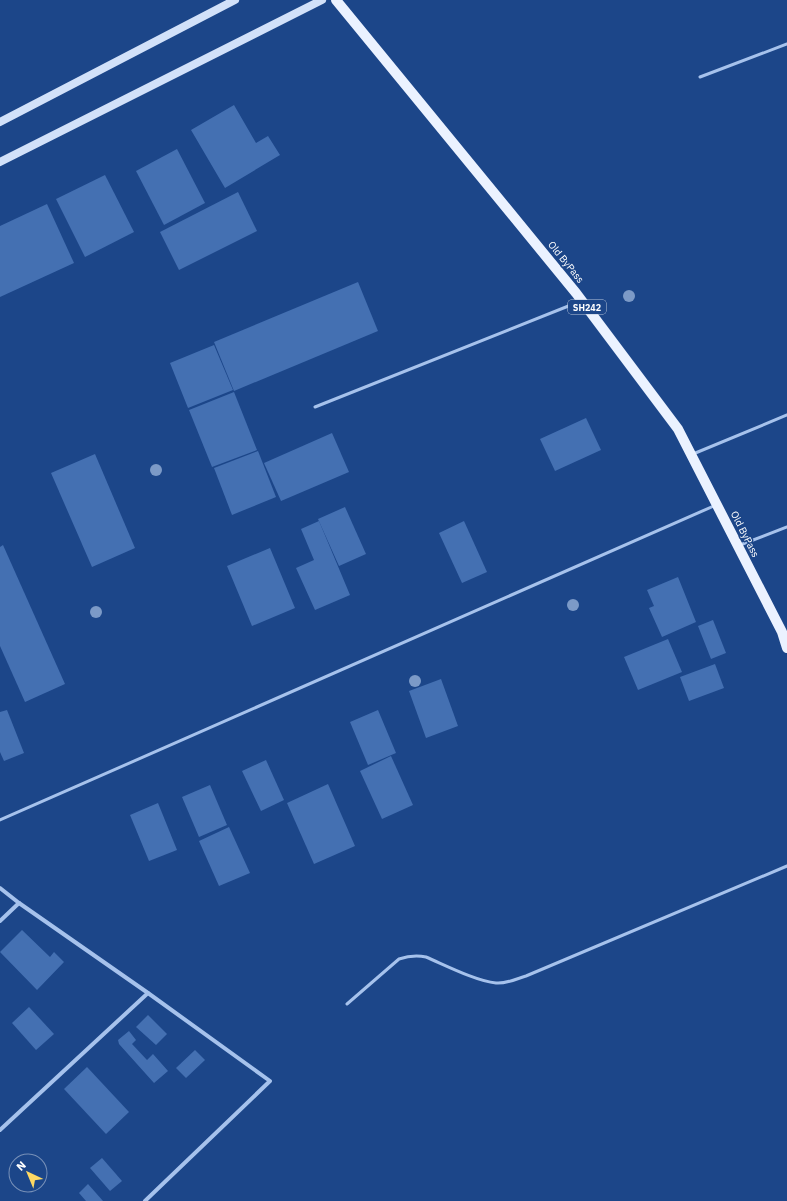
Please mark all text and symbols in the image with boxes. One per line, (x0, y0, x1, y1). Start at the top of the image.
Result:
street label: Old ByPass (545, 238, 587, 286)
road number: SH242 (568, 300, 606, 314)
street label: Old ByPass (728, 509, 762, 559)
north arrow (8, 1153, 48, 1193)
text: N (13, 1158, 29, 1174)

